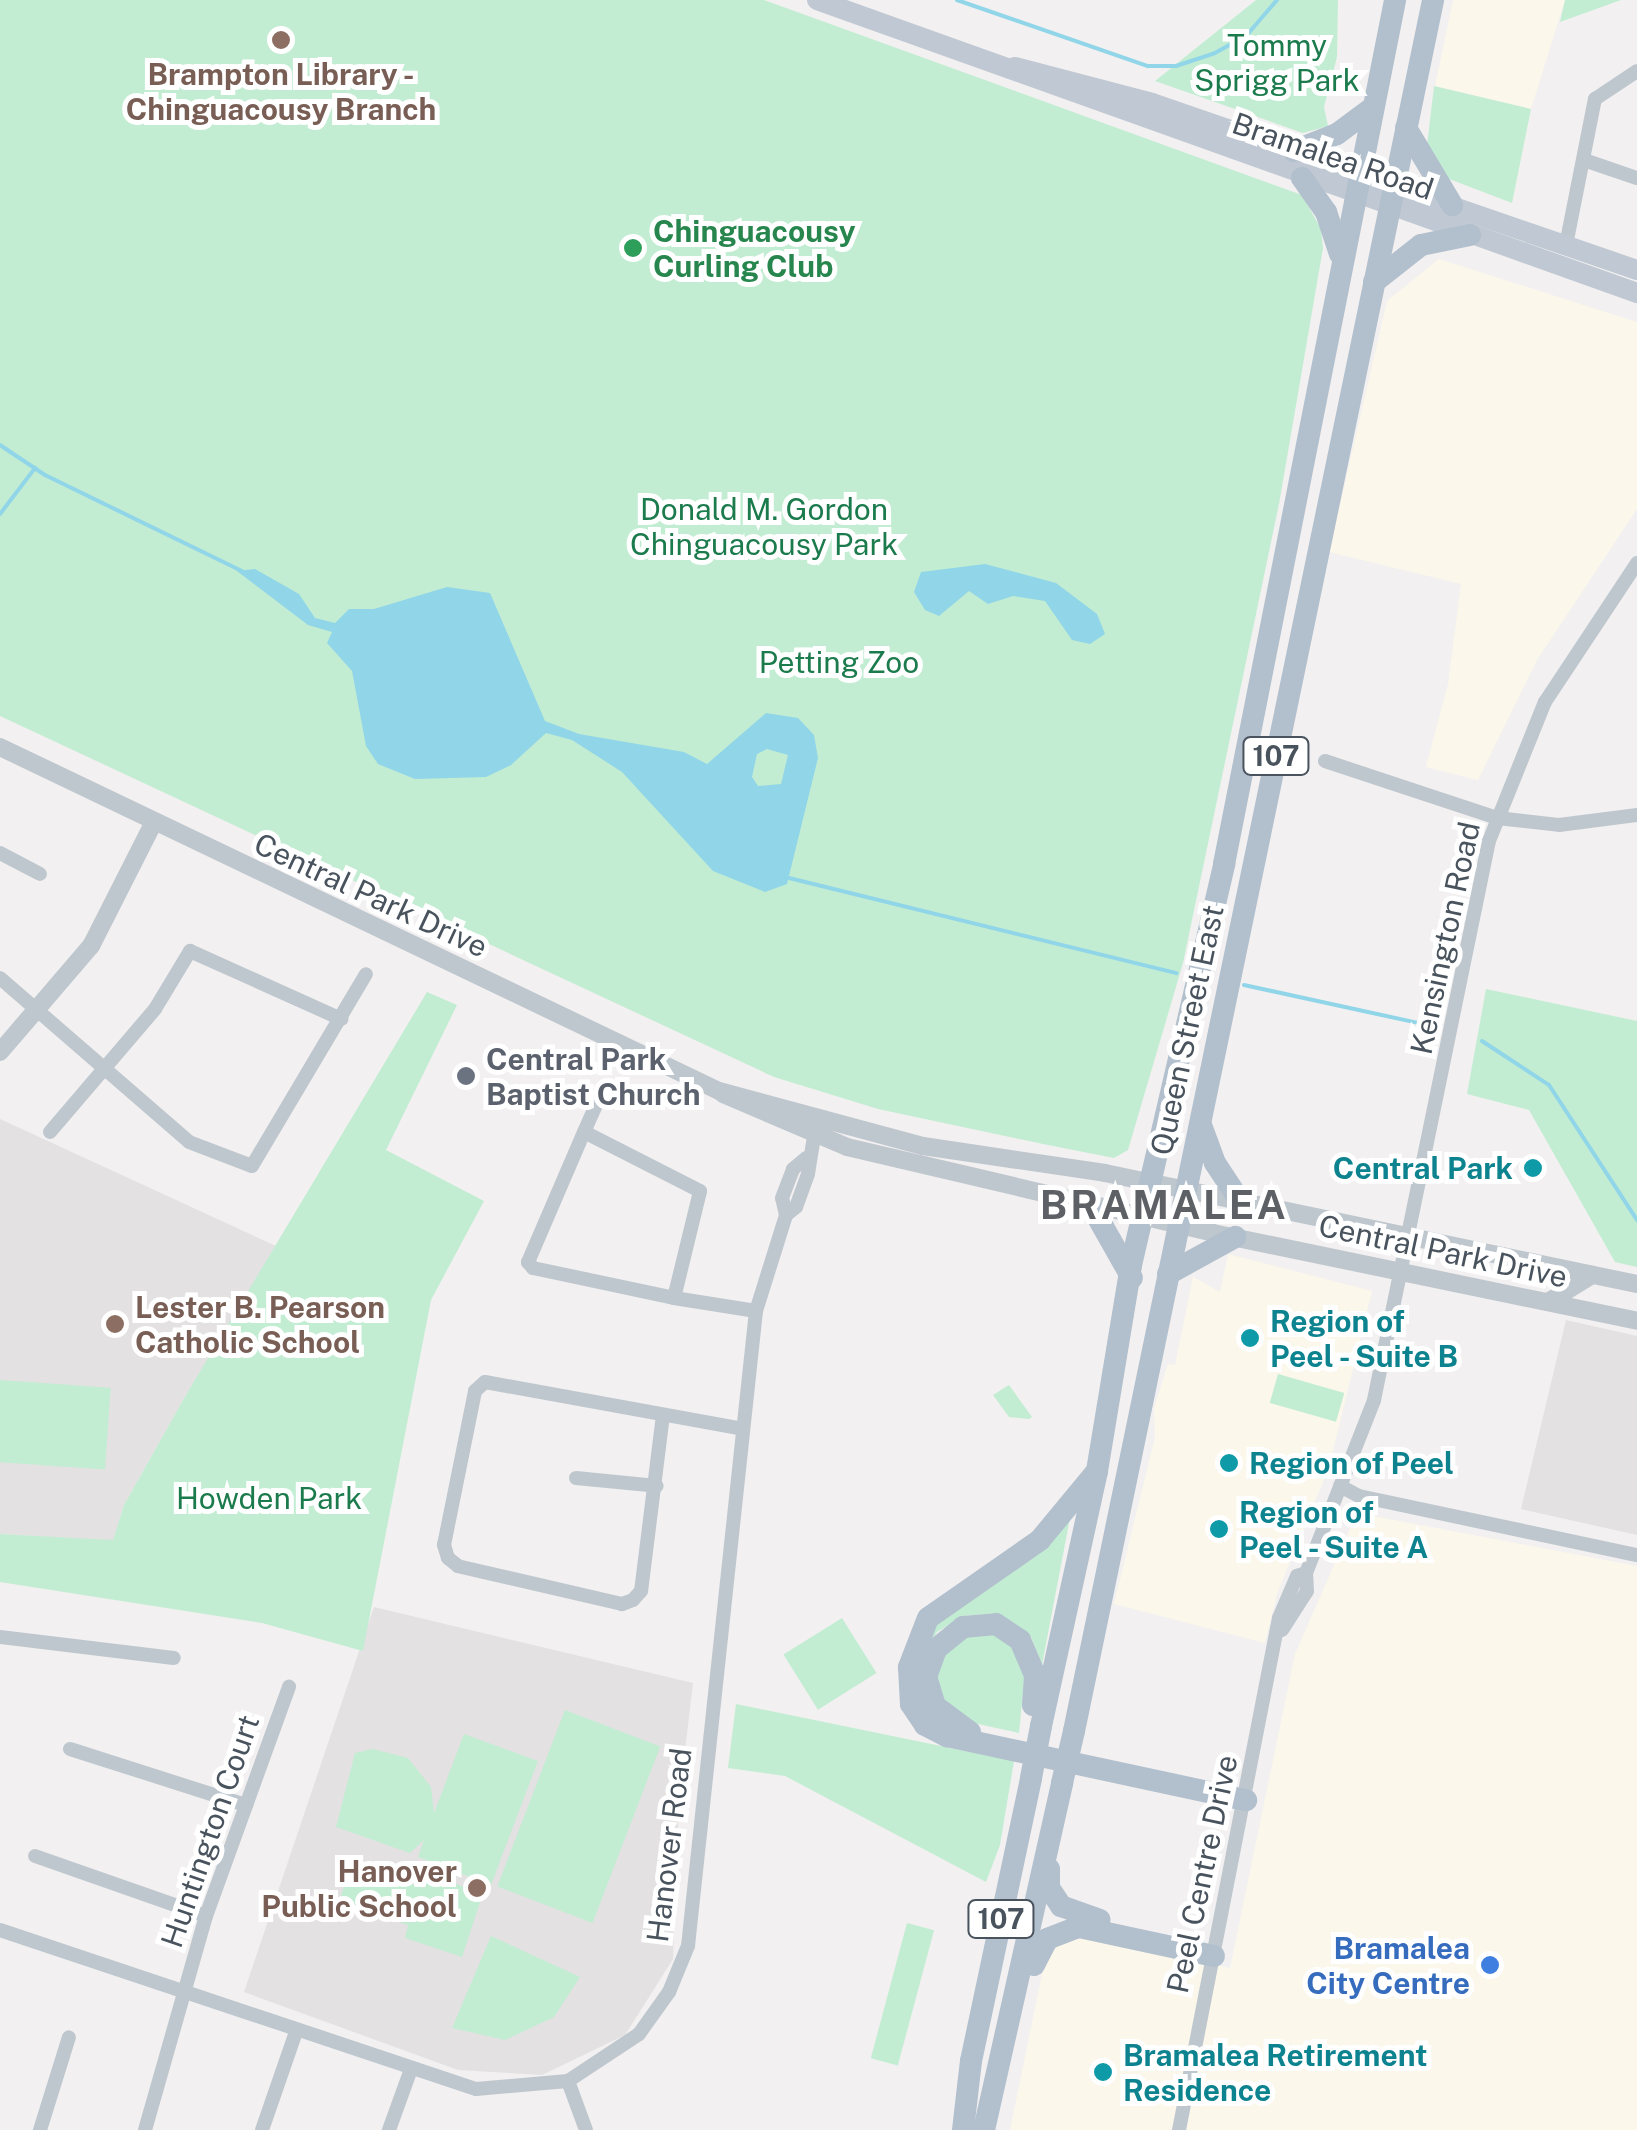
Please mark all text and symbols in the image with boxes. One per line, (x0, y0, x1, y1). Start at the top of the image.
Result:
park label: Tommy Sprigg Park (1194, 27, 1360, 98)
marker: Brampton Library - Chinguacousy Branch (270, 29, 292, 51)
place label: Brampton Library - Chinguacousy Branch (126, 56, 436, 126)
street label: Bramalea Road (1228, 105, 1438, 207)
place label: Chinguacousy Curling Club (653, 213, 856, 284)
marker: Chinguacousy Curling Club (622, 237, 644, 259)
park label: Donald M. Gordon Chinguacousy Park (630, 491, 898, 562)
park label: Petting Zoo (759, 644, 919, 680)
road number: 107 (1241, 733, 1311, 779)
street label: Kensington Road (1403, 819, 1487, 1057)
street label: Central Park Drive (249, 825, 493, 965)
street label: Queen Street East (1143, 902, 1231, 1158)
place label: Central Park Baptist Church (486, 1041, 700, 1112)
marker: Central Park Baptist Church (455, 1065, 477, 1087)
place label: Central Park (1333, 1150, 1513, 1186)
marker: Central Park (1522, 1157, 1544, 1179)
district label: BRAMALEA (1040, 1181, 1288, 1229)
street label: Central Park Drive (1315, 1207, 1571, 1295)
place label: Lester B. Pearson Catholic School (135, 1289, 385, 1360)
place label: Region of Peel - Suite B (1270, 1303, 1462, 1374)
marker: Lester B. Pearson Catholic School (104, 1313, 126, 1335)
marker: Region of Peel - Suite B (1239, 1327, 1261, 1349)
place label: Region of Peel (1249, 1445, 1454, 1481)
marker: Region of Peel (1218, 1452, 1240, 1474)
park label: Howden Park (176, 1480, 362, 1516)
place label: Region of Peel - Suite A (1239, 1494, 1432, 1564)
marker: Region of Peel - Suite A (1208, 1518, 1230, 1540)
street label: Huntington Court (153, 1710, 267, 1952)
street label: Hanover Road (639, 1746, 699, 1944)
street label: Peel Centre Drive (1159, 1752, 1245, 1996)
place label: Hanover Public School (261, 1853, 457, 1924)
marker: Hanover Public School (466, 1877, 488, 1899)
road number: 107 (966, 1896, 1036, 1942)
place label: Bramalea City Centre (1306, 1930, 1470, 2000)
marker: Bramalea City Centre (1479, 1954, 1501, 1976)
place label: Bramalea Retirement Residence (1123, 2037, 1427, 2108)
marker: Bramalea Retirement Residence (1092, 2061, 1114, 2083)

